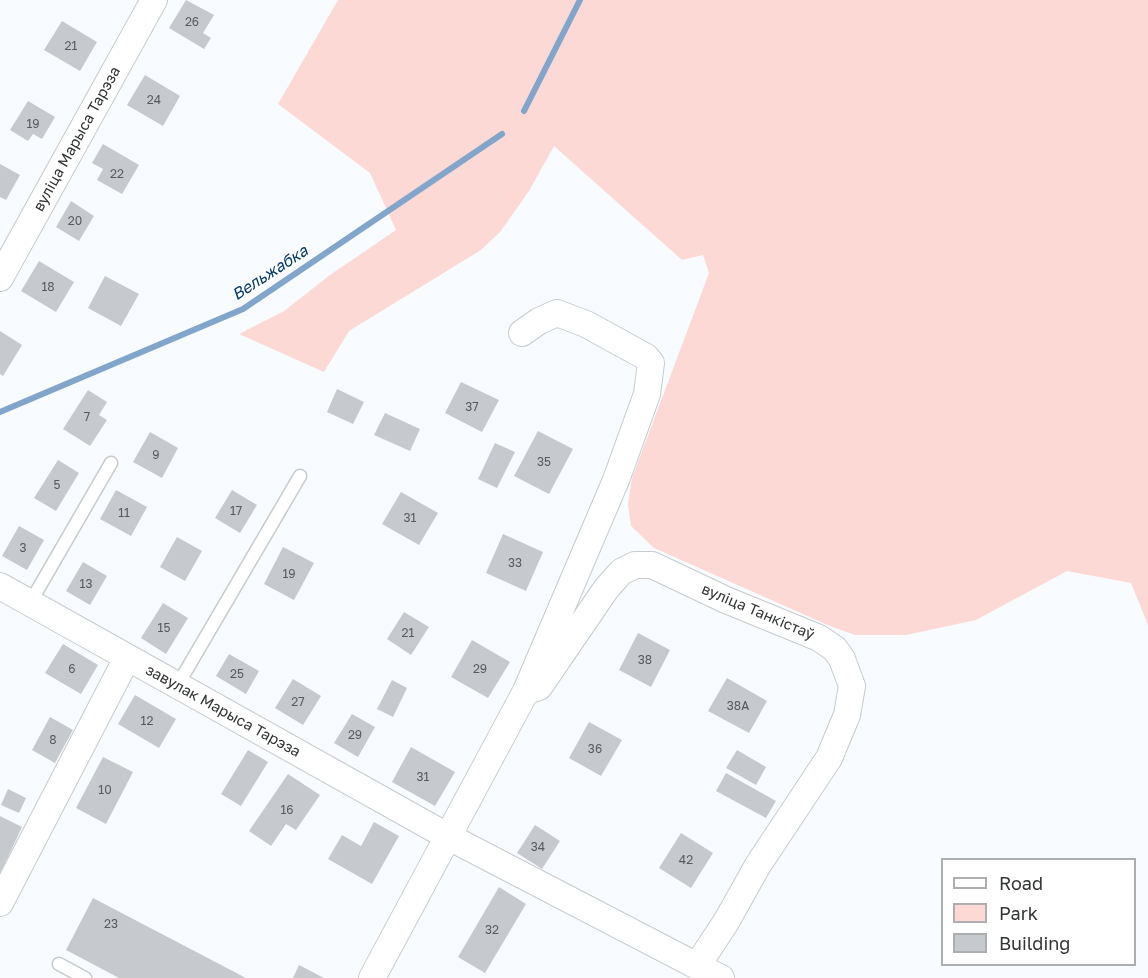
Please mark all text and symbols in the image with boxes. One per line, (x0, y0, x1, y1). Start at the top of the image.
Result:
house number: 26 (185, 15, 199, 29)
house number: 21 (65, 39, 77, 53)
street label: вуліца Марыса Тарэза (30, 63, 124, 215)
house number: 24 (147, 93, 161, 107)
house number: 19 (26, 117, 40, 131)
house number: 22 (110, 167, 124, 181)
house number: 20 (68, 214, 82, 228)
water label: Вельжабка (228, 241, 312, 305)
house number: 18 (41, 280, 55, 294)
house number: 37 (465, 400, 479, 414)
house number: 7 (84, 410, 90, 424)
house number: 9 (152, 448, 160, 462)
house number: 35 (537, 455, 551, 469)
house number: 5 (54, 478, 60, 492)
house number: 17 (230, 504, 242, 518)
house number: 11 (118, 506, 130, 520)
house number: 31 (404, 511, 416, 525)
house number: 3 (19, 541, 27, 555)
house number: 33 (508, 556, 522, 570)
house number: 19 (282, 567, 296, 581)
house number: 13 (80, 577, 92, 591)
street label: вуліца Танкістаў (699, 580, 817, 644)
house number: 15 (158, 621, 170, 635)
house number: 21 (402, 626, 414, 640)
house number: 38 (638, 653, 652, 667)
street label: завулак Марыса Тарэза (142, 661, 304, 761)
house number: 6 (68, 662, 76, 676)
house number: 29 (473, 662, 487, 676)
house number: 25 (230, 667, 244, 681)
house number: 27 (291, 695, 305, 709)
house number: 38А (727, 699, 749, 713)
house number: 12 (141, 714, 153, 728)
house number: 29 (348, 728, 362, 742)
house number: 8 (49, 733, 57, 747)
house number: 36 (588, 742, 602, 756)
house number: 31 (417, 770, 429, 784)
house number: 10 (98, 783, 112, 797)
house number: 16 (280, 803, 294, 817)
house number: 34 (531, 840, 545, 854)
house number: 42 (679, 853, 693, 867)
legend (941, 858, 1136, 966)
text: Road (999, 872, 1043, 894)
text: Park (999, 902, 1038, 924)
house number: 23 (104, 917, 118, 931)
house number: 32 (485, 923, 499, 937)
text: Building (999, 932, 1070, 954)

